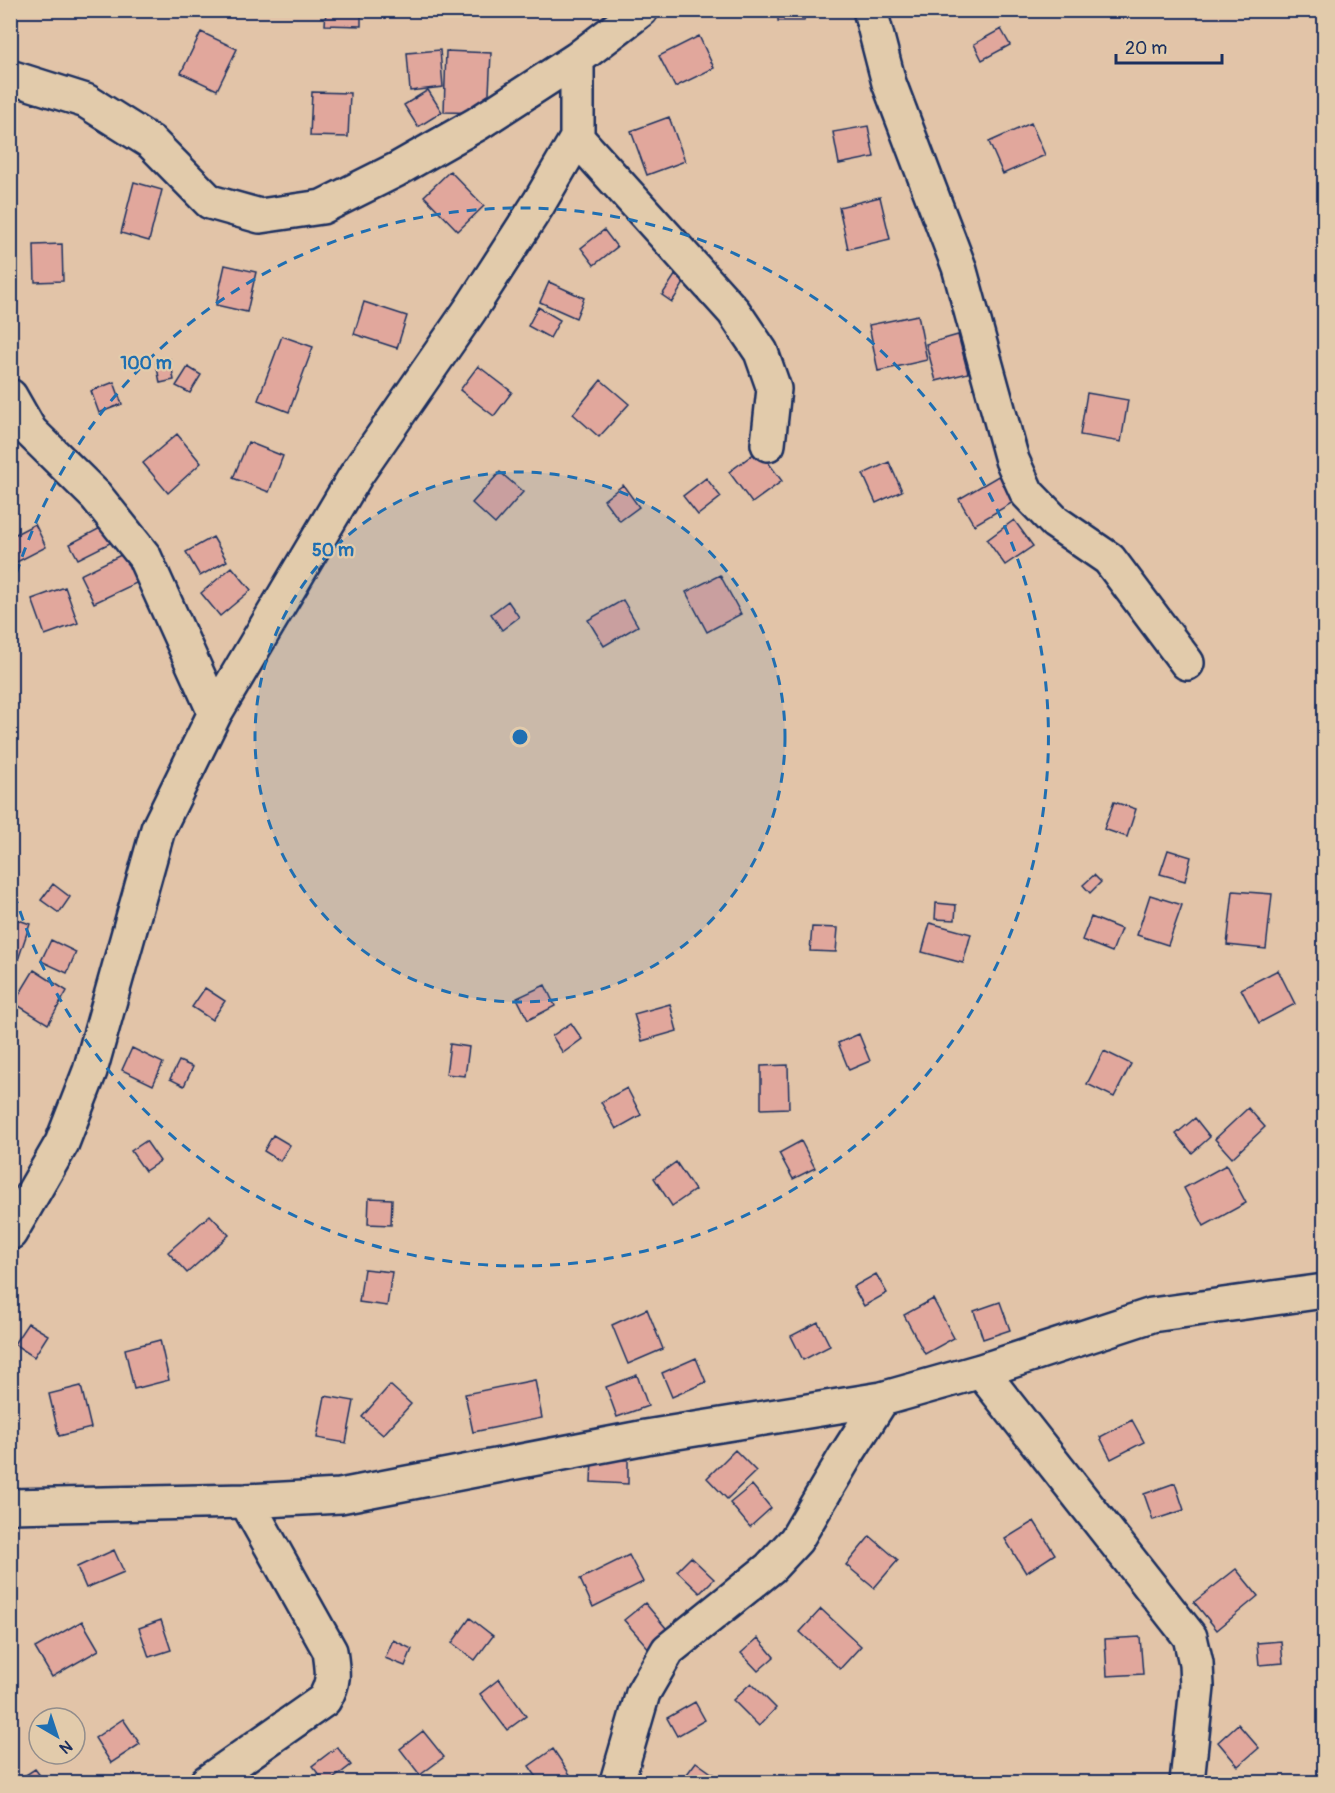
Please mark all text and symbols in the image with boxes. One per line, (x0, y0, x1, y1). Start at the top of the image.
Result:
scale bar (1116, 27, 1222, 65)
text: 20 m (1125, 37, 1167, 60)
text: 100 m (120, 352, 172, 375)
text: 50 m (312, 539, 354, 562)
centre of rings (510, 727, 530, 747)
north arrow (27, 1706, 87, 1766)
text: N (55, 1736, 76, 1758)

